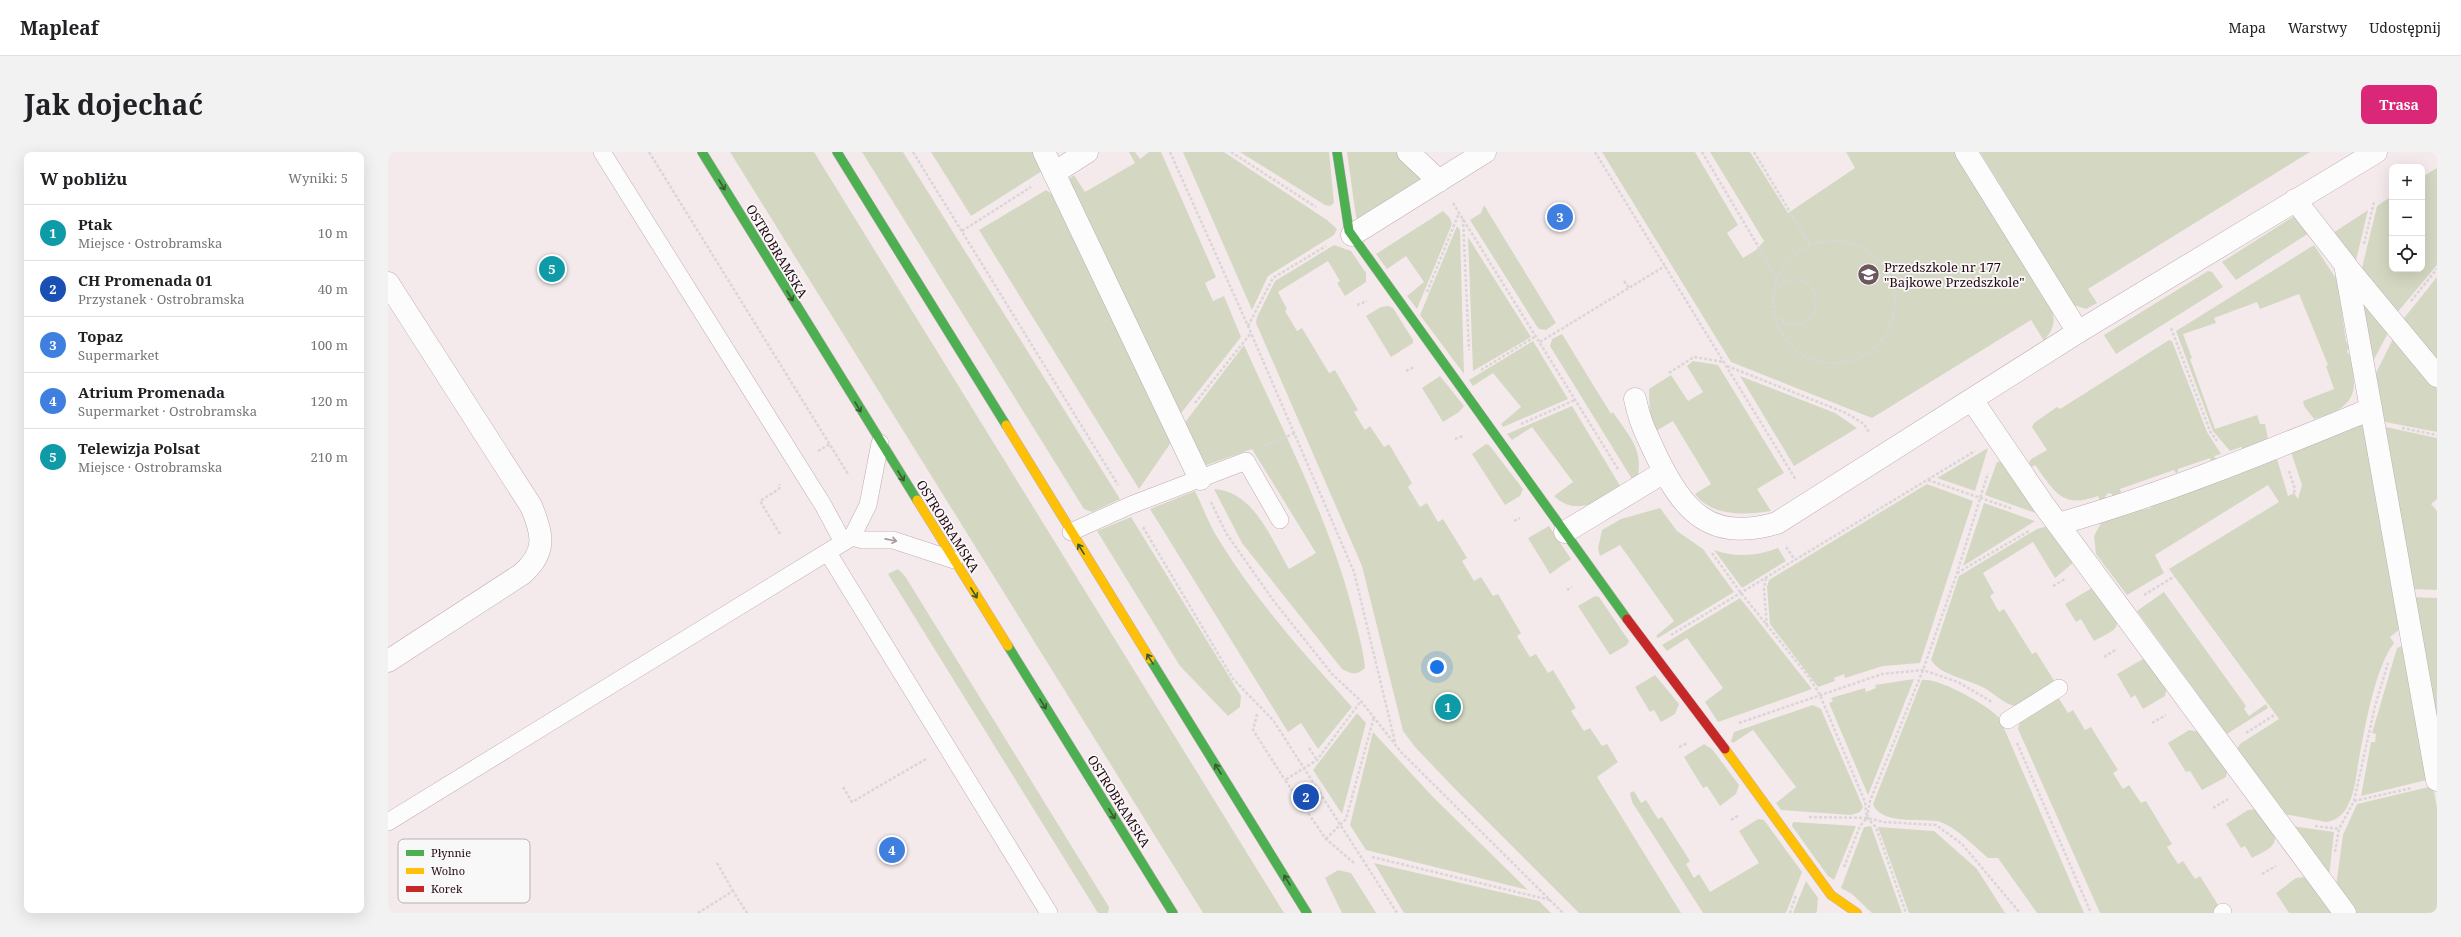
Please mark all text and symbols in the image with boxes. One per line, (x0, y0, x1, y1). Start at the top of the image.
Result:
text: Mapleaf (20, 15, 98, 41)
text: Mapa (2228, 18, 2266, 37)
text: Warstwy (2288, 18, 2347, 37)
text: Udostępnij (2369, 18, 2441, 37)
text: Jak dojechać (24, 85, 203, 123)
button: Trasa (2361, 85, 2437, 124)
map controls (2389, 164, 2425, 272)
button: + (2389, 164, 2425, 200)
text: W pobliżu (40, 167, 127, 190)
text: Wyniki: 5 (288, 169, 348, 187)
one-way arrow (718, 179, 726, 190)
button: − (2389, 200, 2425, 236)
street label: OSTROBRAMSKA (742, 201, 812, 302)
pin: 3 (1547, 202, 1573, 232)
text: Ptak (78, 214, 112, 234)
text: 1 (49, 224, 57, 242)
text: 10 m (318, 224, 348, 242)
text: Miejsce · Ostrobramska (78, 234, 222, 252)
button: locate (2389, 236, 2425, 272)
pin: 5 (539, 254, 565, 284)
place label: Przedszkole nr 177 "Bajkowe Przedszkole" (1884, 258, 2025, 291)
school or university icon: Przedszkole nr 177 "Bajkowe Przedszkole" (1856, 261, 1882, 287)
text: CH Promenada 01 (78, 270, 213, 290)
text: 2 (49, 280, 57, 298)
text: 40 m (318, 280, 348, 298)
text: Przystanek · Ostrobramska (78, 290, 245, 308)
one-way arrow (786, 290, 794, 301)
text: Topaz (78, 326, 123, 346)
text: 3 (49, 336, 57, 354)
text: 100 m (311, 336, 348, 354)
text: Supermarket (78, 346, 159, 364)
text: Atrium Promenada (78, 382, 225, 402)
text: 4 (49, 392, 57, 410)
text: 120 m (311, 392, 348, 410)
one-way arrow (854, 401, 862, 413)
text: Supermarket · Ostrobramska (78, 402, 257, 420)
text: Telewizja Polsat (78, 438, 200, 458)
text: 5 (49, 448, 57, 466)
text: 210 m (311, 448, 348, 466)
text: Miejsce · Ostrobramska (78, 458, 222, 476)
one-way arrow (897, 470, 905, 482)
street label: OSTROBRAMSKA (912, 476, 984, 576)
one-way arrow (884, 537, 897, 545)
one-way arrow (1077, 544, 1085, 555)
one-way arrow (971, 587, 979, 599)
one-way arrow (1145, 653, 1153, 665)
your location (1427, 657, 1447, 677)
pin: 1 (1435, 692, 1461, 722)
one-way arrow (1039, 698, 1047, 709)
street label: OSTROBRAMSKA (1083, 751, 1155, 851)
one-way arrow (1214, 763, 1222, 775)
pin: 2 (1293, 782, 1319, 812)
one-way arrow (1108, 808, 1116, 820)
pin: 4 (879, 835, 905, 865)
legend (398, 839, 530, 903)
text: Płynnie (431, 845, 471, 860)
text: Wolno (431, 863, 465, 878)
one-way arrow (1283, 875, 1291, 886)
text: Korek (431, 881, 463, 896)

